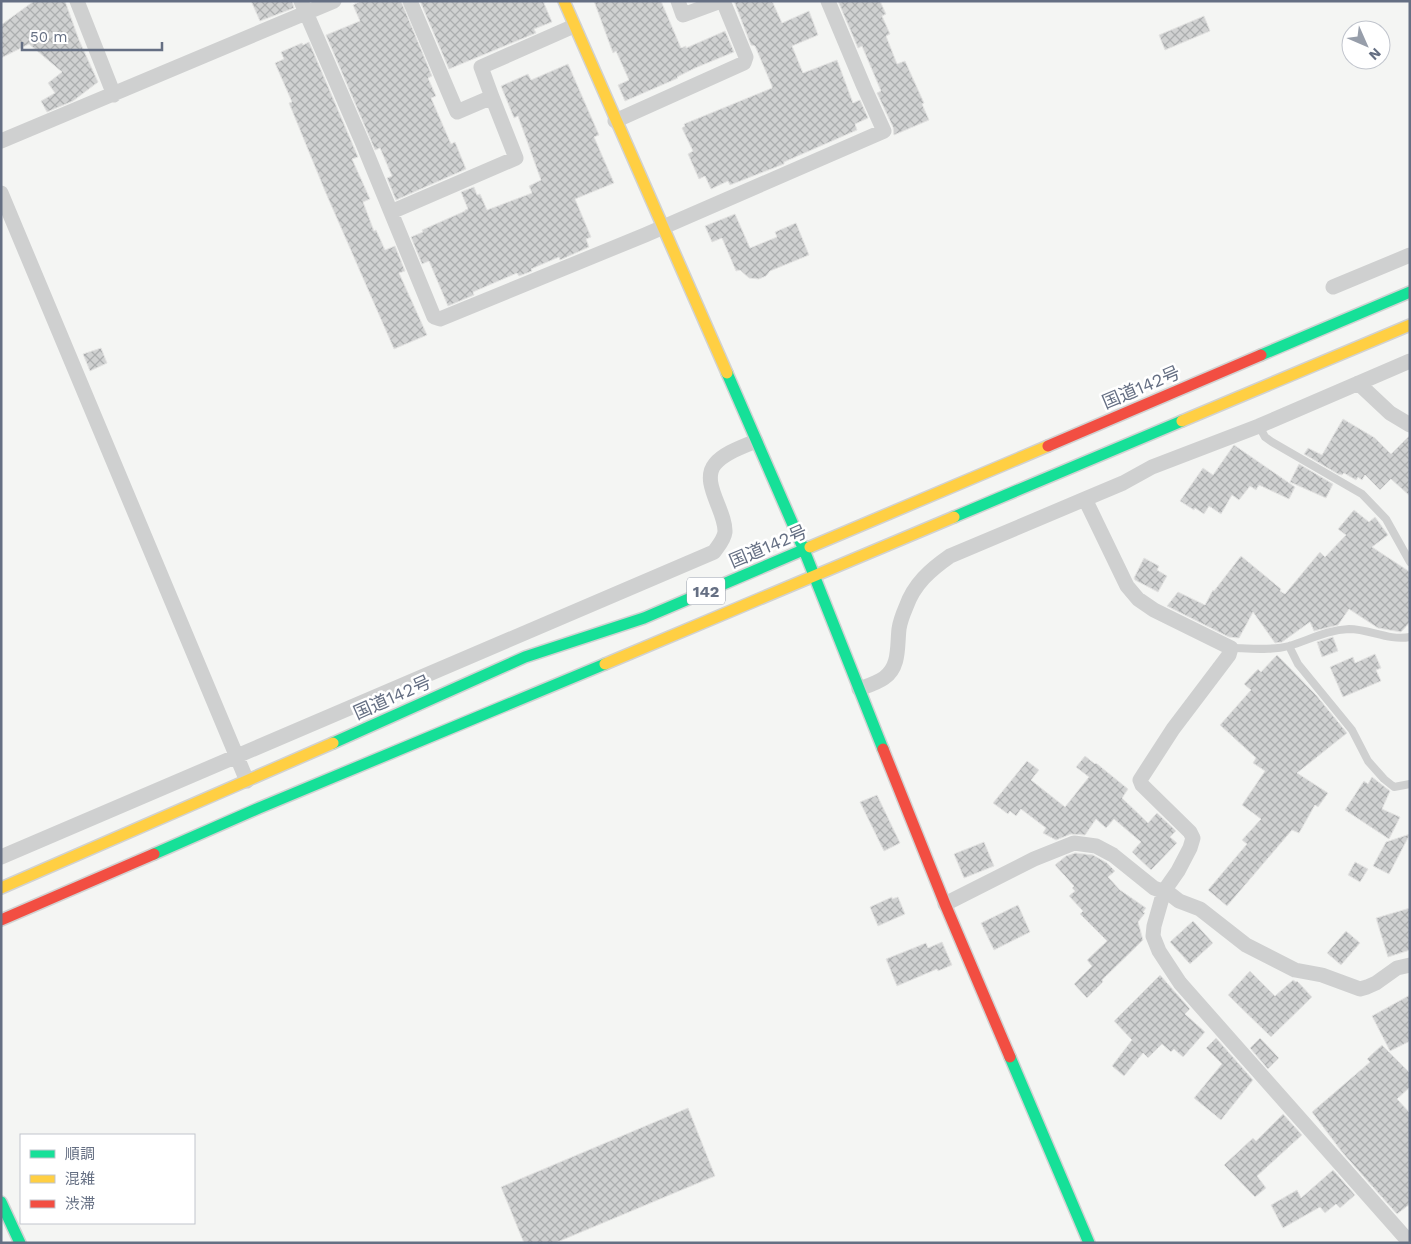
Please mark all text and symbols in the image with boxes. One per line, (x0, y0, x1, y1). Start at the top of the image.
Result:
scale bar (22, 20, 162, 52)
north arrow (1341, 20, 1391, 70)
text: 50 m (30, 28, 67, 46)
text: N (1366, 45, 1385, 64)
street label: 国道142号 (1099, 361, 1183, 413)
street label: 国道142号 (726, 520, 810, 572)
road number: 142 (687, 578, 725, 604)
street label: 国道142号 (350, 671, 434, 723)
legend (20, 1134, 195, 1224)
text: 順調 (65, 1145, 95, 1163)
text: 混雑 (65, 1170, 95, 1188)
text: 渋滞 (65, 1195, 95, 1213)

